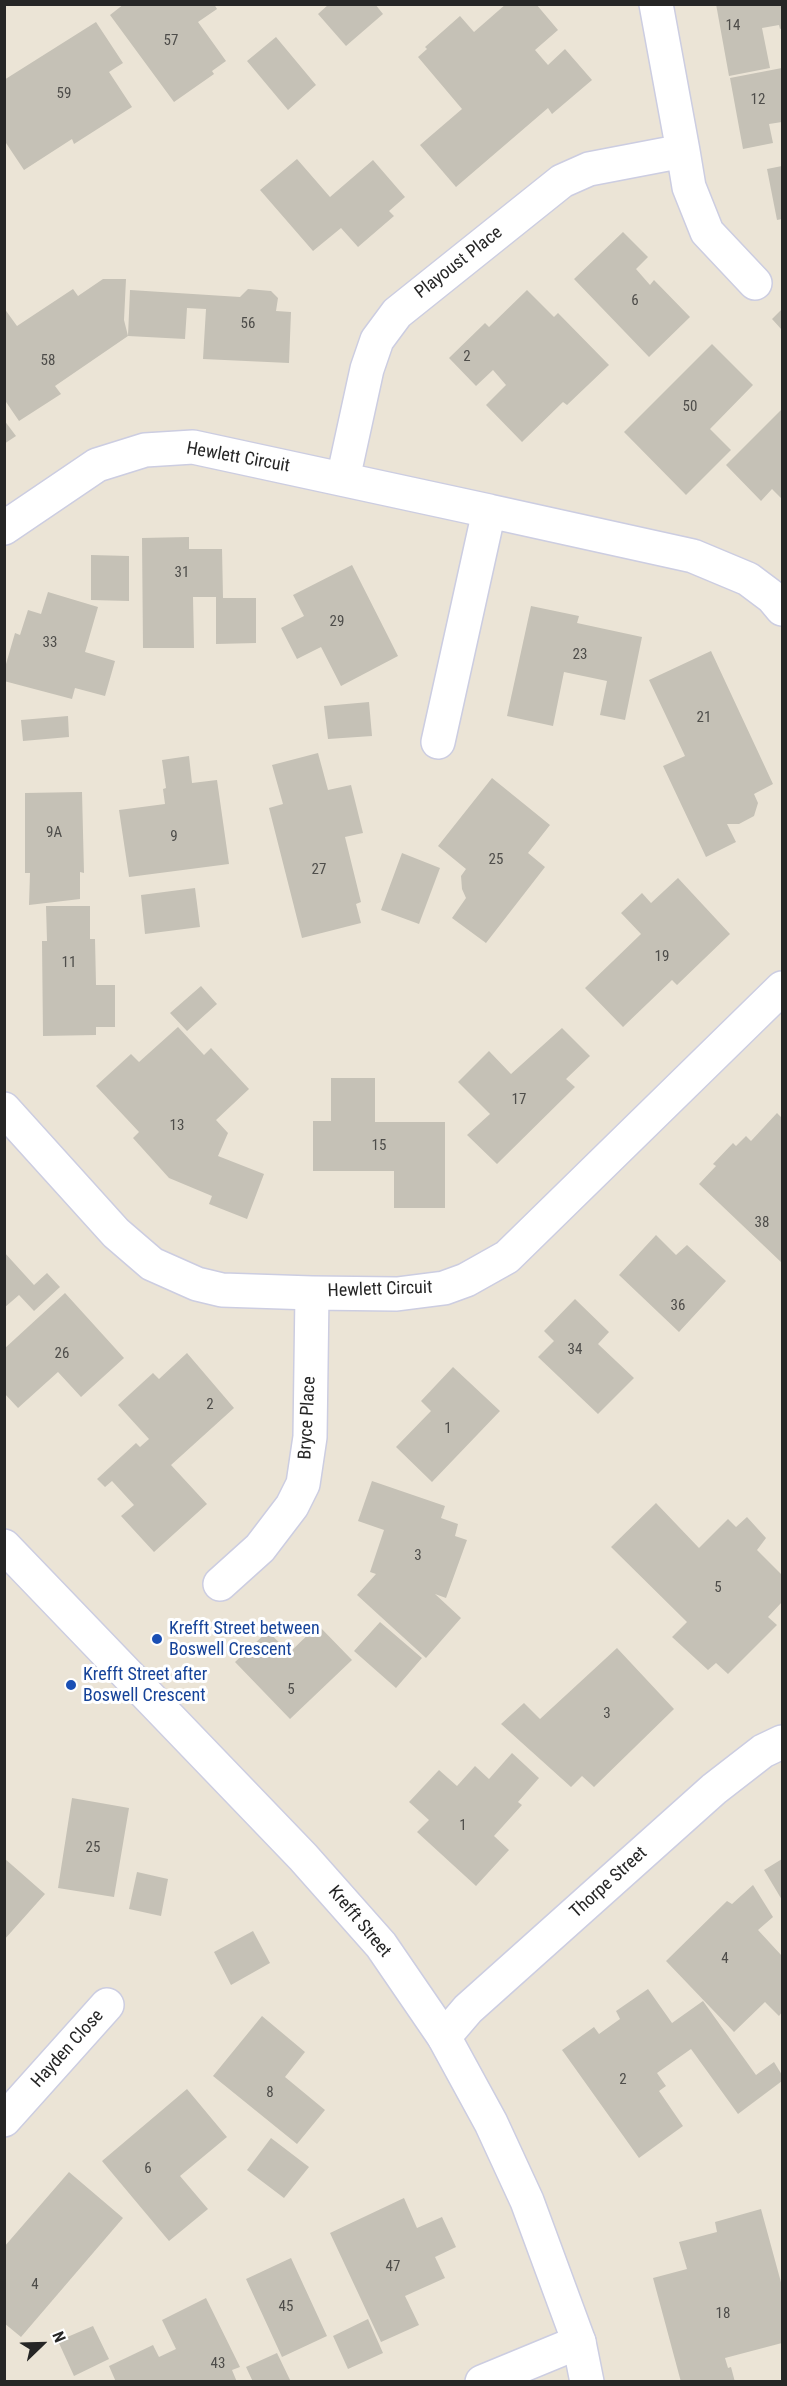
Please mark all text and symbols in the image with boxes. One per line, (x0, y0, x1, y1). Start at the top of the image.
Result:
house number: 14 (726, 17, 740, 35)
house number: 57 (164, 32, 178, 50)
house number: 59 (57, 85, 71, 103)
house number: 12 (751, 91, 765, 109)
street label: Playoust Place (411, 222, 507, 304)
house number: 6 (631, 292, 639, 310)
house number: 56 (241, 315, 255, 333)
house number: 2 (463, 348, 471, 366)
house number: 58 (41, 352, 55, 370)
house number: 50 (683, 398, 697, 416)
street label: Hewlett Circuit (185, 438, 291, 478)
house number: 31 (175, 564, 189, 582)
house number: 29 (330, 613, 344, 631)
house number: 33 (43, 634, 57, 652)
house number: 23 (573, 646, 587, 664)
house number: 21 (697, 709, 711, 727)
house number: 9A (46, 824, 62, 842)
house number: 9 (170, 828, 178, 846)
house number: 25 (489, 851, 503, 869)
house number: 27 (312, 861, 326, 879)
house number: 19 (655, 948, 669, 966)
house number: 11 (62, 954, 76, 972)
house number: 17 (512, 1091, 526, 1109)
house number: 13 (170, 1117, 184, 1135)
house number: 15 (372, 1137, 386, 1155)
house number: 38 (755, 1214, 769, 1232)
street label: Hewlett Circuit (327, 1277, 433, 1303)
house number: 36 (671, 1297, 685, 1315)
house number: 34 (568, 1341, 582, 1359)
house number: 26 (55, 1345, 69, 1363)
street label: Bryce Place (295, 1376, 321, 1460)
house number: 2 (206, 1396, 214, 1414)
house number: 1 (444, 1420, 452, 1438)
house number: 3 (414, 1547, 422, 1565)
house number: 5 (714, 1579, 722, 1597)
place label: Krefft Street between Boswell Crescent (169, 1618, 320, 1660)
marker: Krefft Street between Boswell Crescent (150, 1632, 164, 1646)
place label: Krefft Street after Boswell Crescent (83, 1664, 207, 1706)
marker: Krefft Street after Boswell Crescent (64, 1678, 78, 1692)
house number: 5 (287, 1681, 295, 1699)
house number: 3 (603, 1705, 611, 1723)
house number: 1 (459, 1817, 467, 1835)
house number: 25 (86, 1839, 100, 1857)
street label: Thorpe Street (566, 1843, 652, 1923)
street label: Krefft Street (323, 1882, 395, 1962)
house number: 4 (721, 1950, 729, 1968)
street label: Hayden Close (27, 2006, 109, 2092)
house number: 2 (619, 2071, 627, 2089)
house number: 8 (266, 2084, 274, 2102)
house number: 6 (144, 2160, 152, 2178)
house number: 47 (386, 2258, 400, 2276)
house number: 4 (31, 2276, 39, 2294)
house number: 45 (279, 2298, 293, 2316)
house number: 18 (716, 2305, 730, 2323)
north arrow (12, 2314, 72, 2374)
text: N (48, 2329, 70, 2345)
house number: 43 (211, 2355, 225, 2373)

